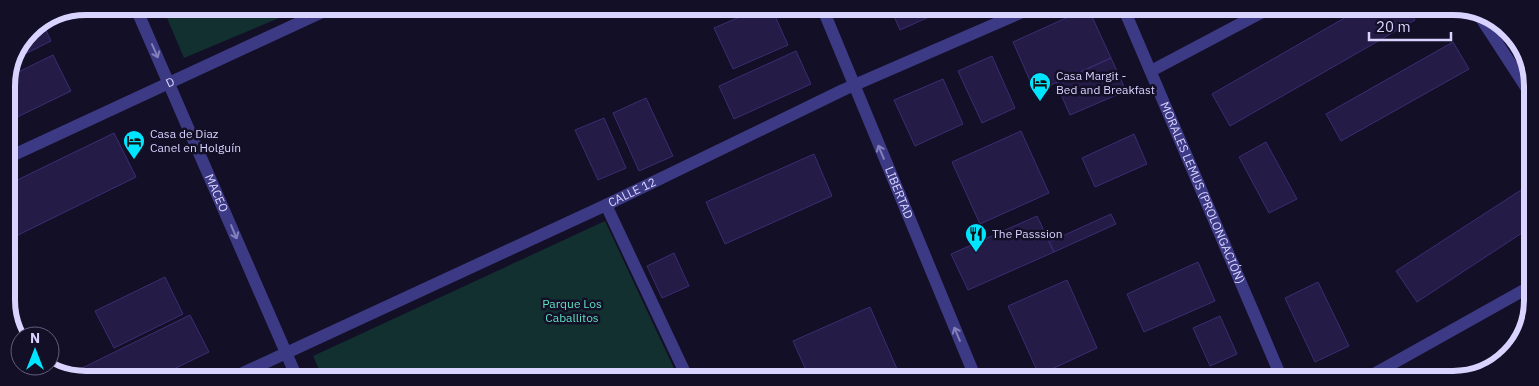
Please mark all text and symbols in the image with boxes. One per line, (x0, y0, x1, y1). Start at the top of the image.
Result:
scale bar (1369, 10, 1452, 42)
text: 20 m (1376, 17, 1411, 36)
one-way arrow (151, 43, 161, 58)
place label: Casa Margit - Bed and Breakfast (1056, 68, 1155, 97)
hotel icon: Casa Margit - Bed and Breakfast (1028, 71, 1052, 102)
street label: D (163, 73, 177, 90)
street label: MORALES LEMUS (PROLONGACIÓN) (1157, 99, 1248, 286)
place label: Casa de Diaz Canel en Holguín (150, 126, 241, 155)
hotel icon: Casa de Diaz Canel en Holguín (122, 129, 146, 160)
one-way arrow (876, 145, 886, 160)
street label: LIBERTAD (882, 164, 917, 221)
street label: MACEO (202, 171, 232, 214)
street label: CALLE 12 (605, 174, 658, 210)
restaurant icon: The Passsion (964, 222, 988, 253)
one-way arrow (229, 224, 239, 239)
place label: The Passsion (992, 226, 1063, 241)
park label: Parque Los Caballitos (542, 296, 602, 325)
north arrow (10, 326, 60, 376)
one-way arrow (952, 327, 962, 342)
text: N (30, 329, 40, 347)

